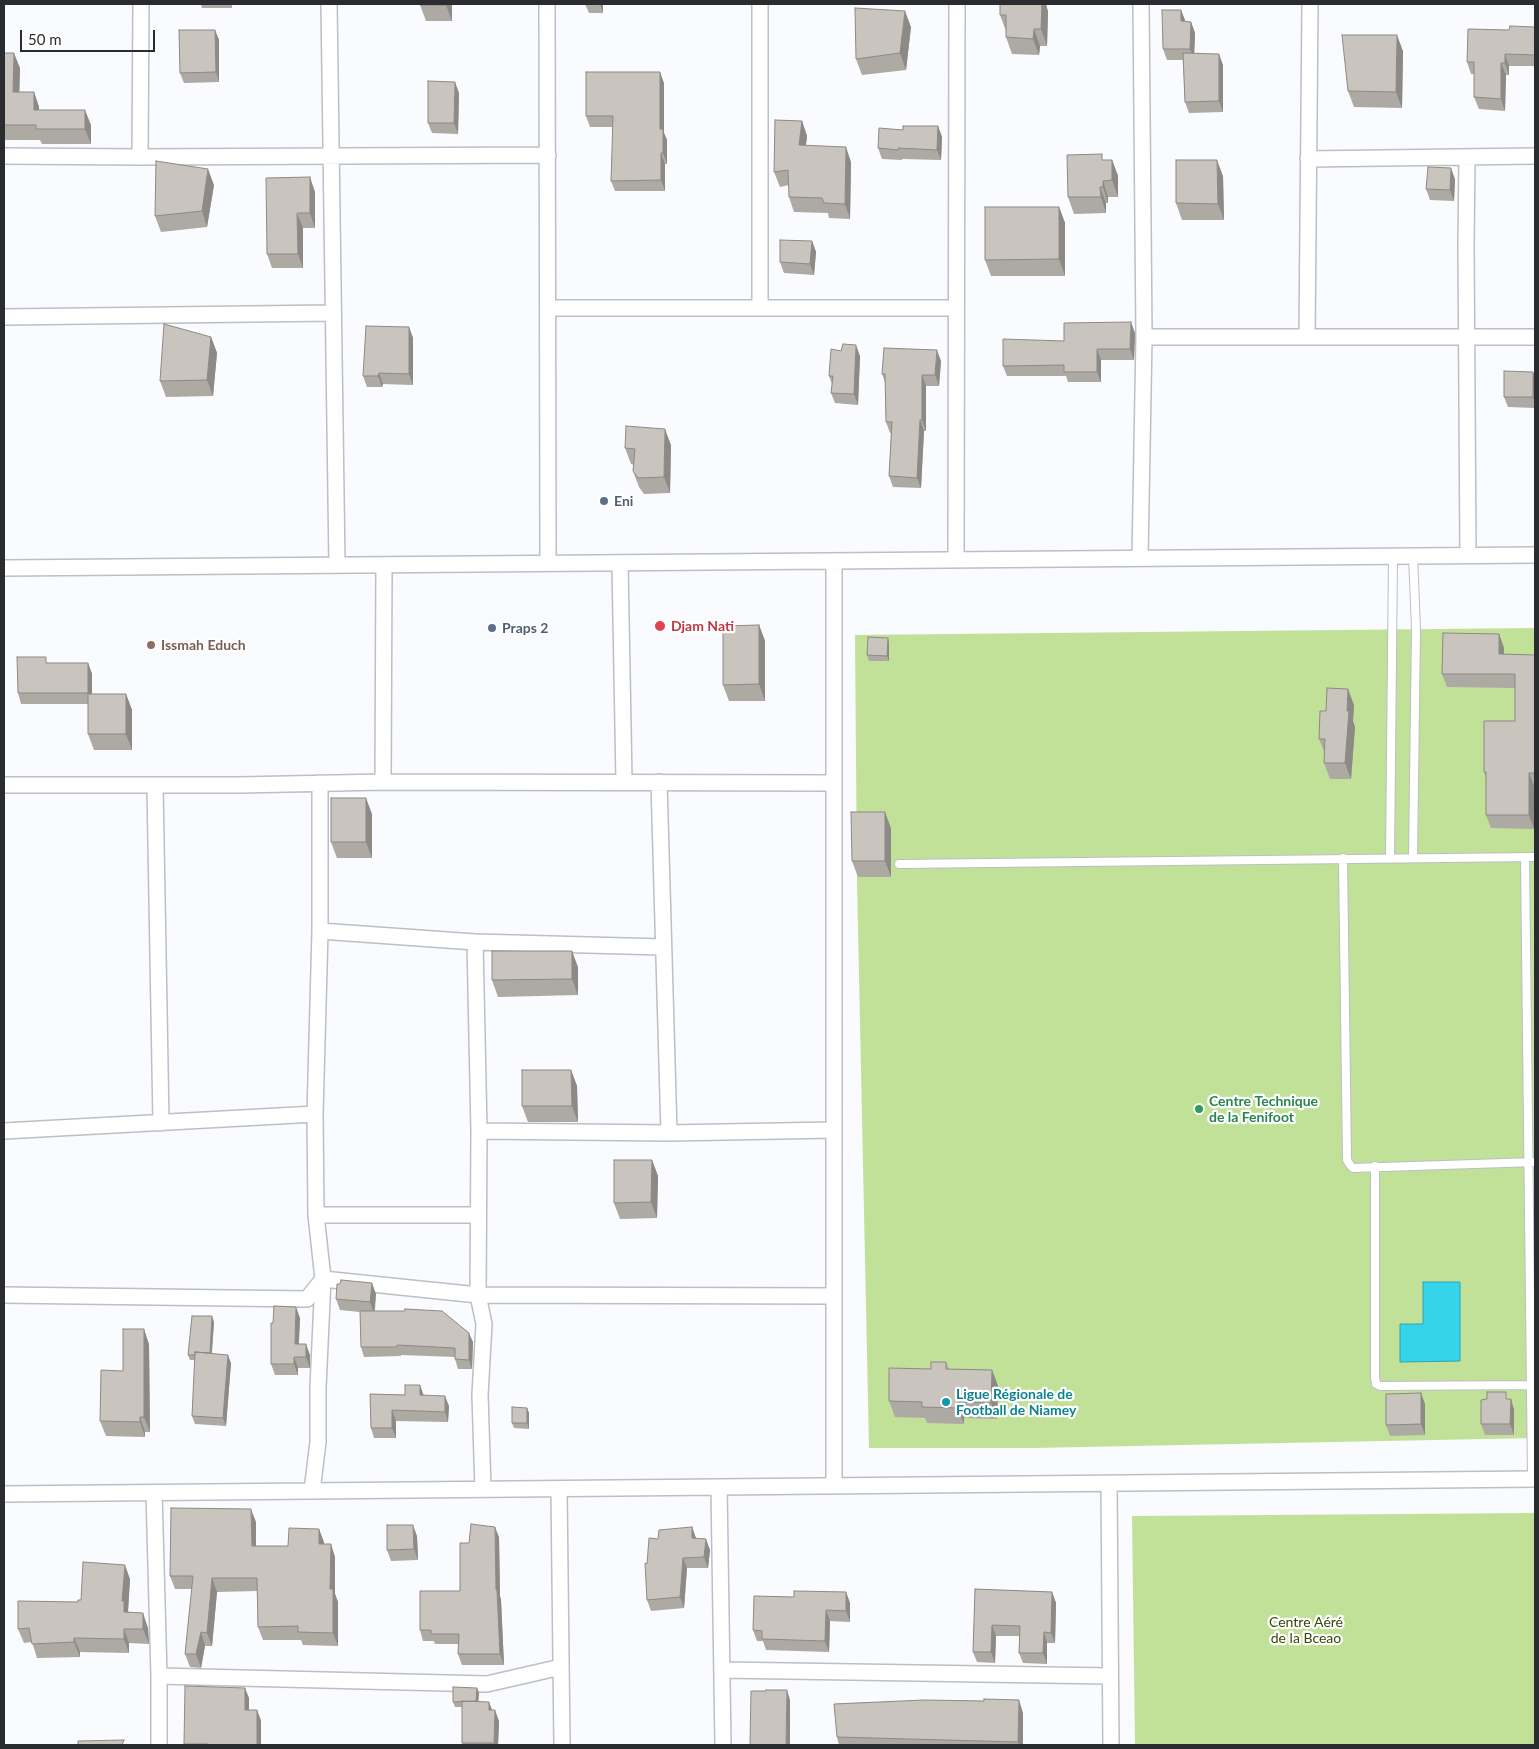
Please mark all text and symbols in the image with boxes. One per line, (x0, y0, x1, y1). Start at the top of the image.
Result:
scale bar (22, 20, 158, 52)
text: 50 m (28, 30, 62, 48)
place label: Eni (614, 493, 633, 509)
marker: Eni (598, 495, 610, 507)
place label: Djam Nati (671, 618, 734, 634)
marker: Djam Nati (653, 619, 667, 633)
place label: Praps 2 (502, 620, 548, 636)
marker: Praps 2 (486, 622, 498, 634)
place label: Issmah Educh (161, 637, 246, 653)
marker: Issmah Educh (145, 639, 157, 651)
place label: Centre Technique de la Fenifoot (1209, 1093, 1318, 1126)
marker: Centre Technique de la Fenifoot (1193, 1103, 1205, 1115)
place label: Ligue Régionale de Football de Niamey (956, 1386, 1076, 1418)
marker: Ligue Régionale de Football de Niamey (940, 1396, 952, 1408)
park label: Centre Aéré de la Bceao (1269, 1614, 1343, 1646)

